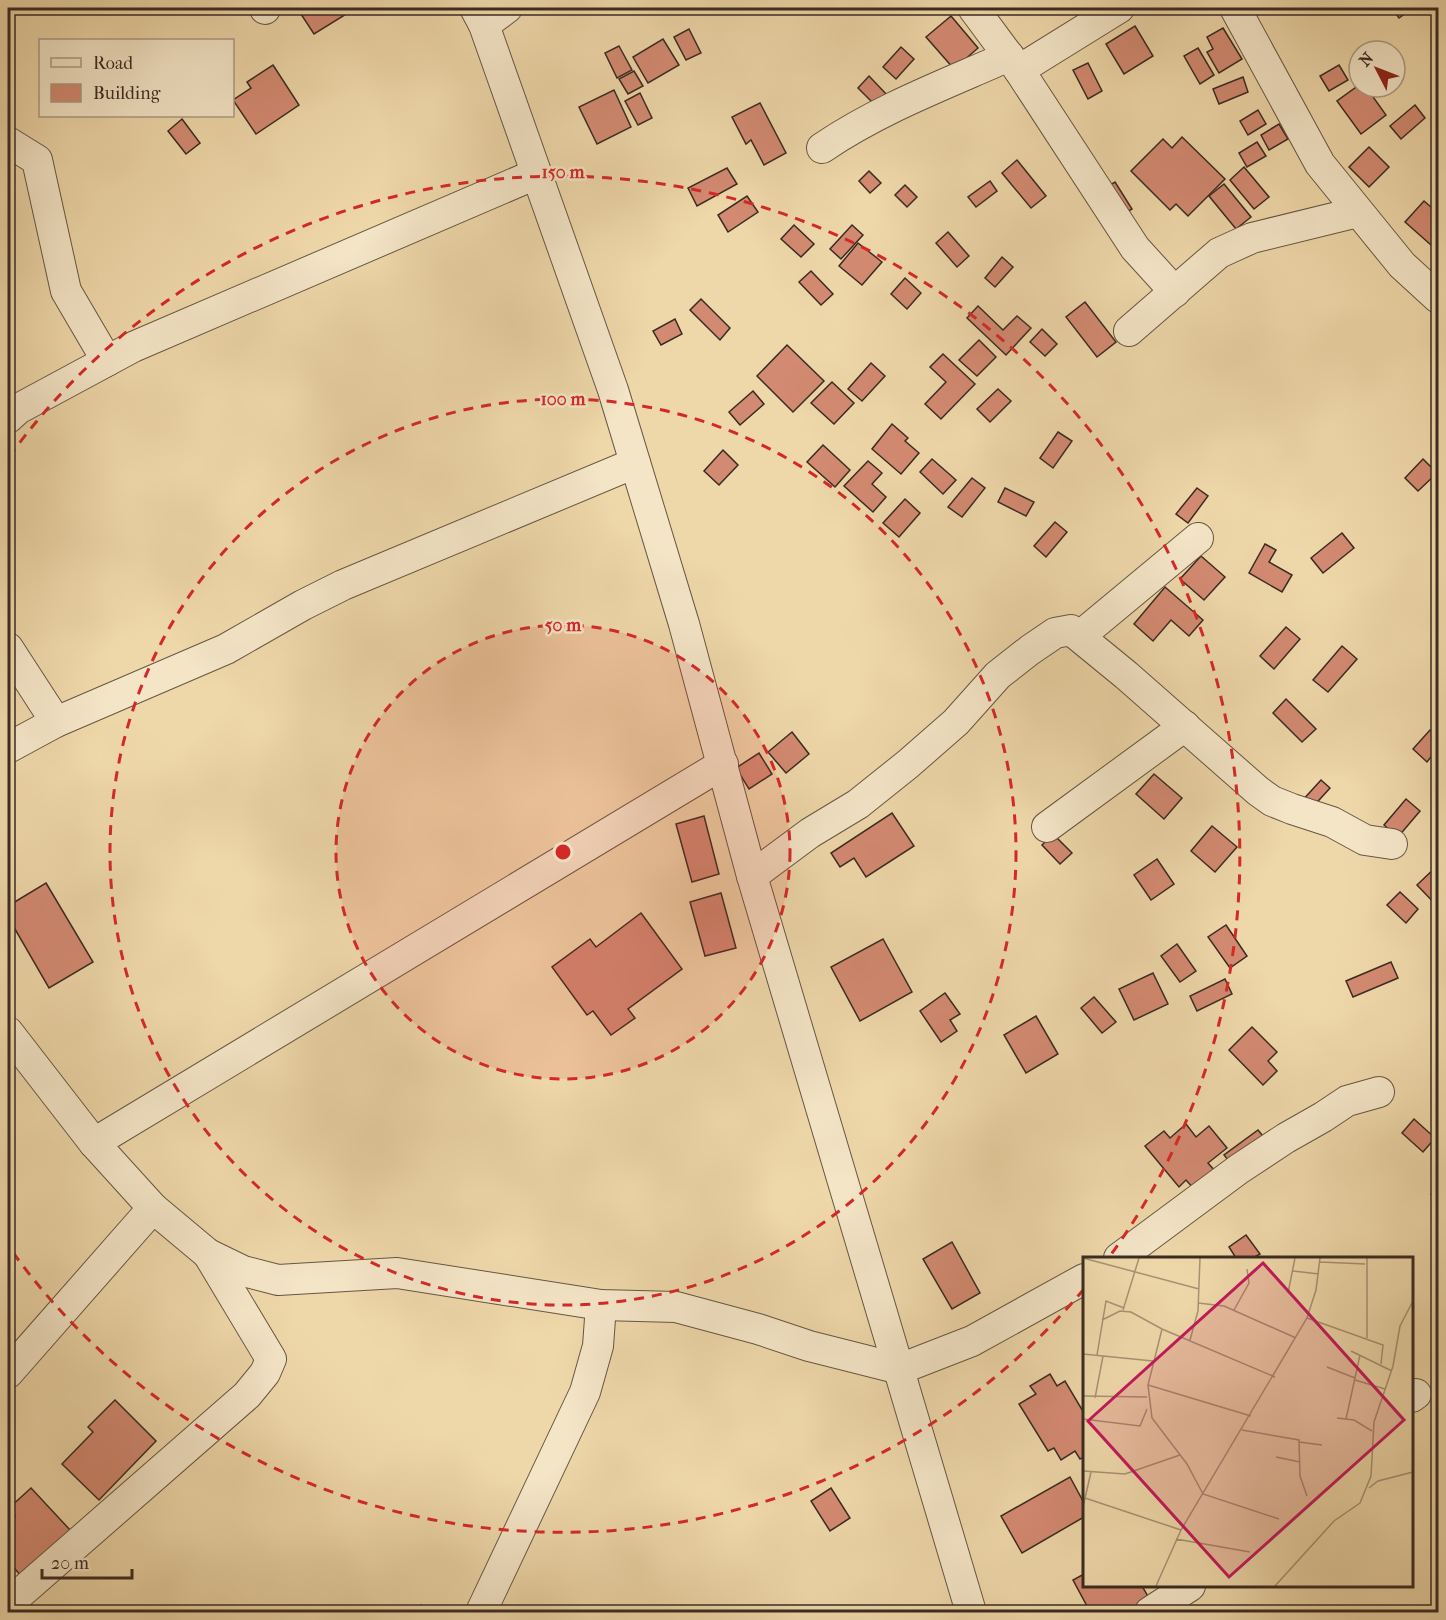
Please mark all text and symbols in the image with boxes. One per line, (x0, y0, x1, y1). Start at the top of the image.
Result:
legend (39, 39, 234, 117)
north arrow (1347, 39, 1407, 99)
text: N (1355, 48, 1378, 70)
text: Road (93, 53, 133, 74)
text: Building (93, 83, 161, 104)
text: 150 m (542, 162, 585, 183)
text: 100 m (540, 389, 587, 410)
text: 50 m (545, 615, 582, 636)
centre of rings (553, 842, 573, 862)
inset map (1083, 1257, 1413, 1587)
scale bar (42, 1542, 132, 1580)
text: 20 m (51, 1553, 89, 1574)

